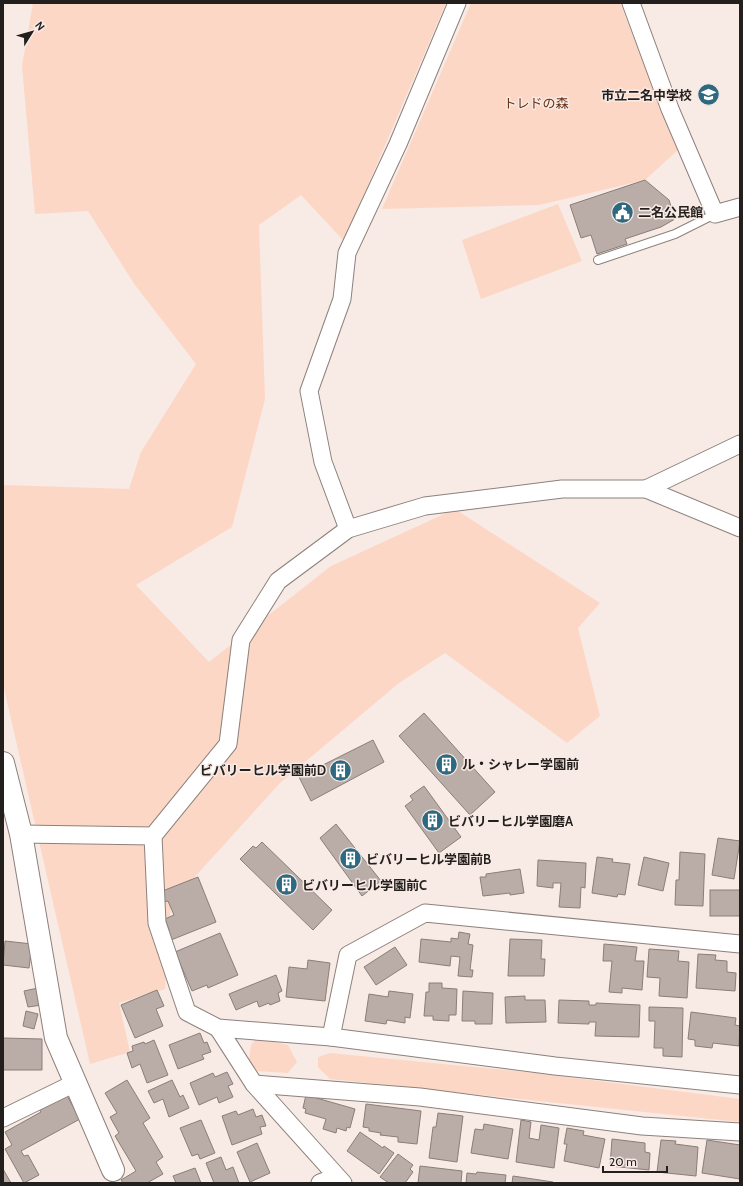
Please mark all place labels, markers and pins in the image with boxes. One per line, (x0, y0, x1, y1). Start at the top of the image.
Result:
school or university icon: 市立二名中学校 (695, 82, 721, 108)
place label: 市立二名中学校 (601, 87, 692, 103)
public building icon: 二名公民館 (609, 199, 635, 225)
place label: 二名公民館 (638, 204, 703, 220)
building icon: ル・シャレー学園前 (434, 751, 460, 777)
place label: ル・シャレー学園前 (462, 756, 579, 772)
building icon: ビバリーヒル学園前D (328, 757, 354, 783)
place label: ビバリーヒル学園前D (200, 762, 326, 778)
building icon: ビバリーヒル学園磨A (420, 808, 446, 834)
place label: ビバリーヒル学園磨A (448, 813, 574, 829)
building icon: ビバリーヒル学園前B (337, 846, 363, 872)
place label: ビバリーヒル学園前B (366, 851, 491, 867)
building icon: ビバリーヒル学園前C (273, 872, 299, 898)
place label: ビバリーヒル学園前C (302, 877, 427, 893)

